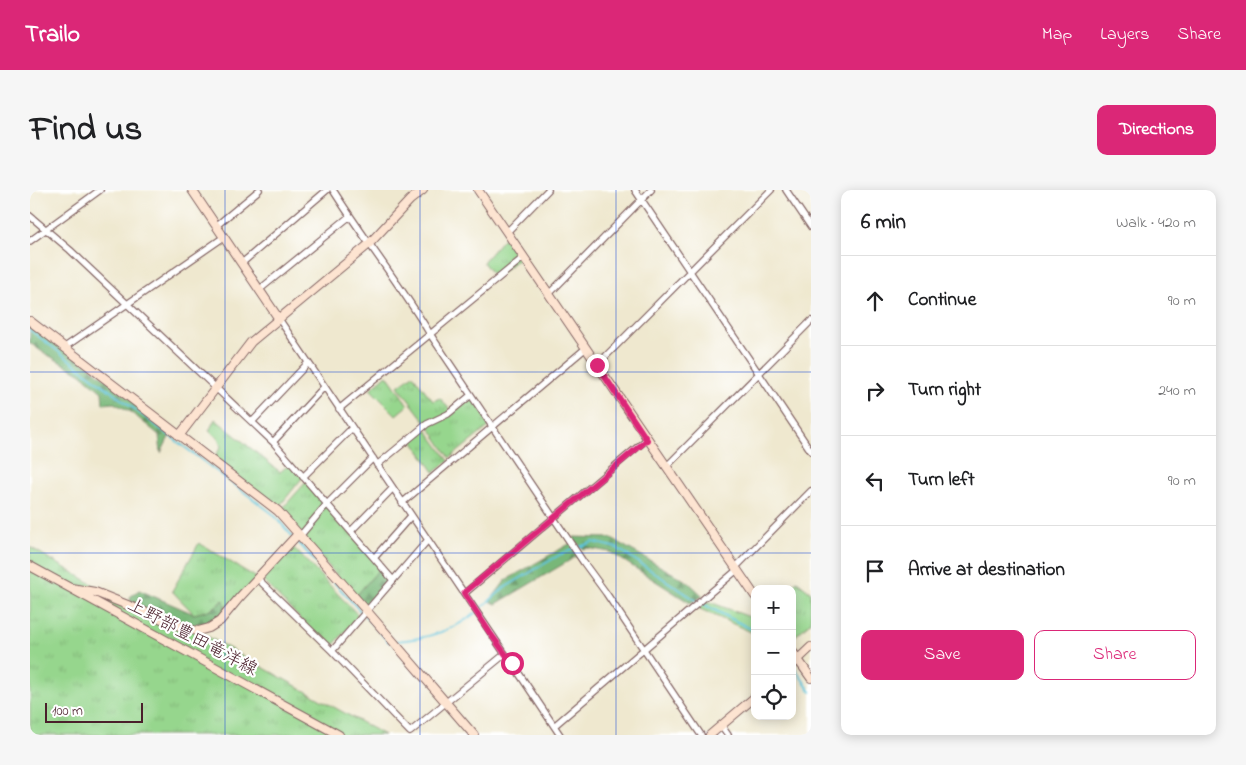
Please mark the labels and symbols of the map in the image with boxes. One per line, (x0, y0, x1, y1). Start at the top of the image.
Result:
route end (586, 354, 609, 377)
street label: 上野部豊田竜洋線 (122, 593, 262, 683)
route start (501, 652, 524, 675)
scale bar (45, 700, 142, 723)

